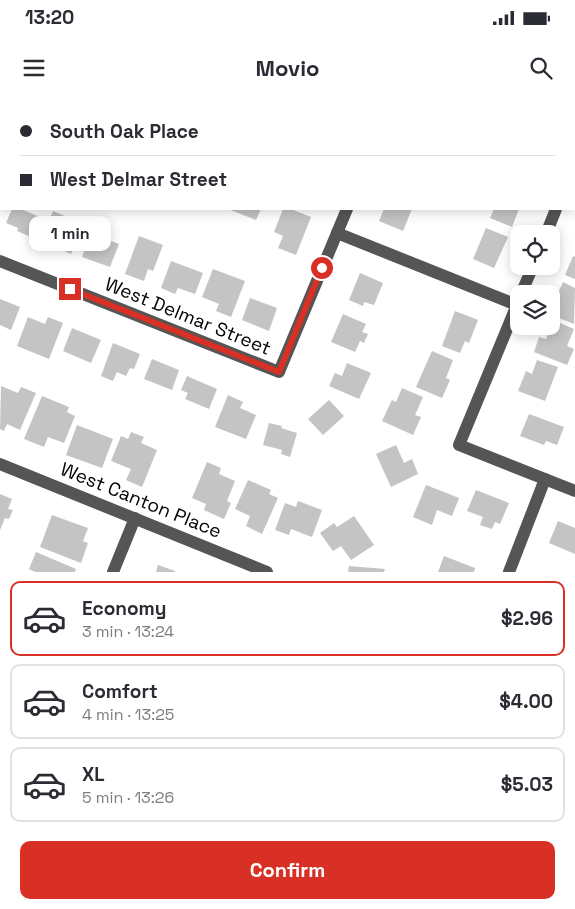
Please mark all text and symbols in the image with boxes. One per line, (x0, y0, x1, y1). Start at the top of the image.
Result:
text: 13:20 (25, 5, 74, 30)
icon: menu (20, 54, 48, 82)
text: Movio (256, 54, 319, 82)
icon: search (527, 54, 555, 82)
text: South Oak Place (50, 119, 199, 144)
text: West Delmar Street (50, 167, 227, 192)
callout: 1 min (29, 216, 111, 252)
text: 1 min (50, 223, 90, 244)
map controls (510, 225, 560, 335)
button: locate (510, 225, 560, 275)
route start (311, 257, 333, 279)
street label: West Delmar Street (101, 271, 275, 361)
route end (59, 278, 81, 300)
button: layers (510, 285, 560, 335)
street label: West Canton Place (57, 456, 225, 544)
icon: car (22, 596, 67, 641)
text: Economy (82, 596, 166, 621)
text: $2.96 (501, 606, 553, 631)
text: 3 min · 13:24 (82, 621, 174, 642)
icon: car (22, 679, 67, 724)
text: Comfort (82, 679, 158, 704)
text: $4.00 (499, 689, 553, 714)
text: 4 min · 13:25 (82, 704, 174, 725)
icon: car (22, 762, 67, 807)
text: XL (82, 762, 105, 787)
text: $5.03 (501, 772, 553, 797)
text: 5 min · 13:26 (82, 787, 174, 808)
button: Confirm (20, 841, 555, 899)

